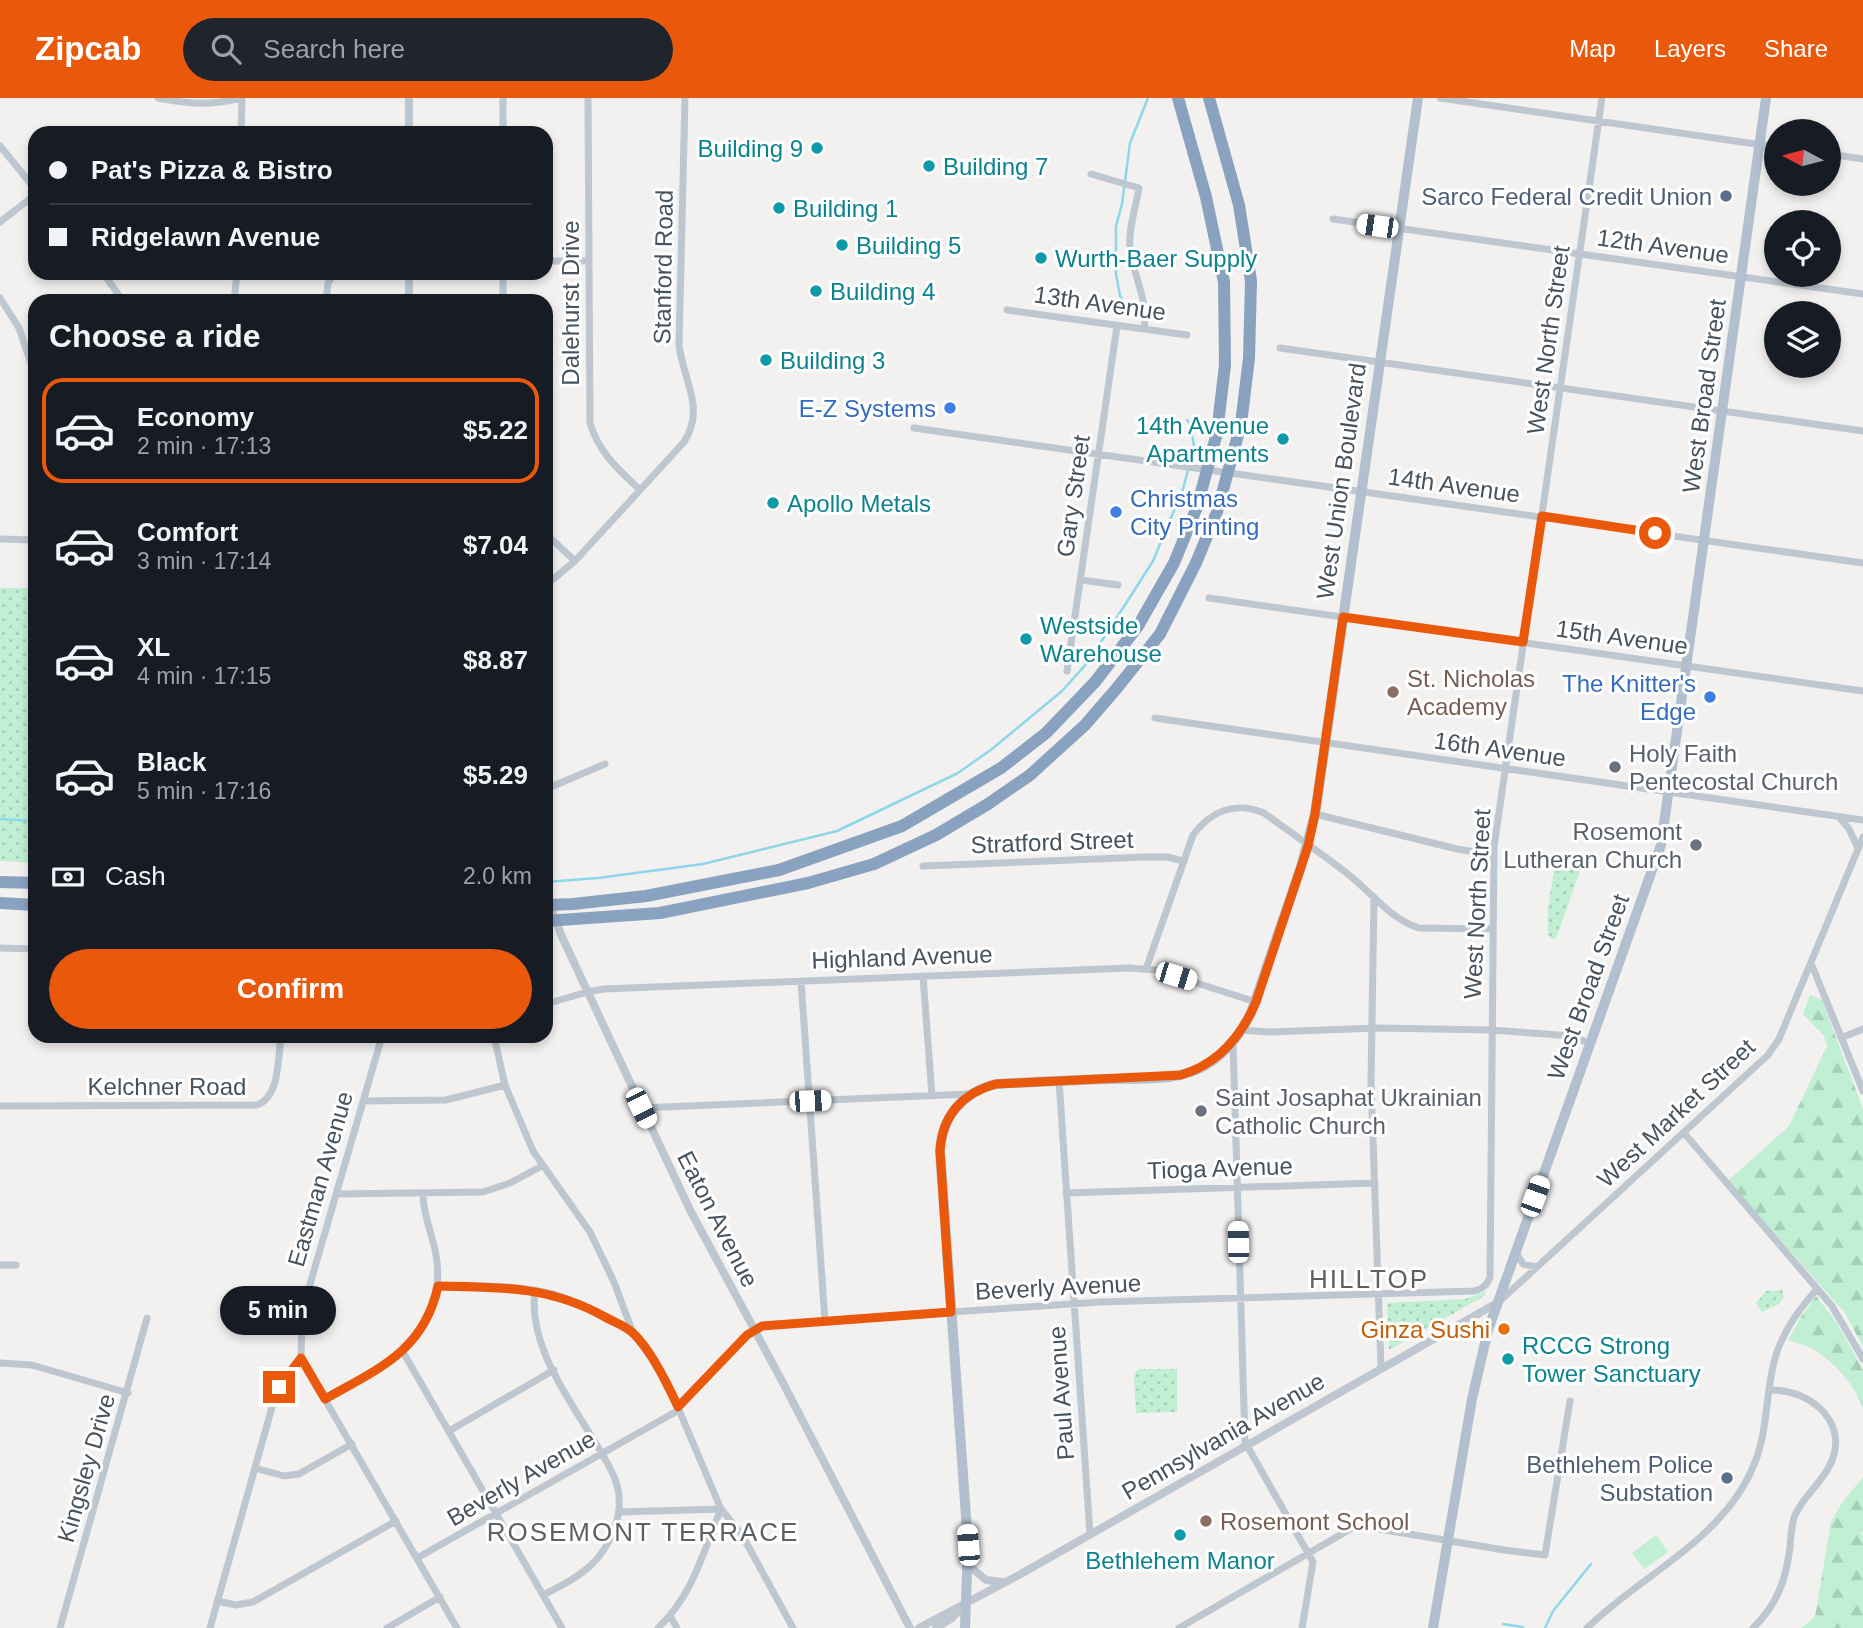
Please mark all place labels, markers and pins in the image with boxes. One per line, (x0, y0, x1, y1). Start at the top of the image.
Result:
place label: Building 9 (698, 135, 803, 162)
marker: Building 9 (809, 140, 825, 156)
place label: Building 7 (943, 153, 1048, 180)
marker: Building 7 (921, 158, 937, 174)
place label: Sarco Federal Credit Union (1421, 183, 1712, 210)
marker: Sarco Federal Credit Union (1718, 188, 1734, 204)
place label: Building 1 (793, 195, 898, 222)
marker: Building 1 (771, 200, 787, 216)
place label: Building 5 (856, 232, 961, 259)
marker: Building 5 (834, 237, 850, 253)
place label: Wurth-Baer Supply (1055, 245, 1257, 272)
marker: Wurth-Baer Supply (1033, 250, 1049, 266)
place label: Building 4 (830, 278, 935, 305)
marker: Building 4 (808, 283, 824, 299)
place label: Building 3 (780, 347, 885, 374)
marker: Building 3 (758, 352, 774, 368)
place label: E-Z Systems (799, 395, 936, 422)
marker: E-Z Systems (942, 400, 958, 416)
place label: 14th Avenue Apartments (1136, 412, 1269, 467)
marker: 14th Avenue Apartments (1275, 431, 1291, 447)
place label: Christmas City Printing (1130, 485, 1259, 540)
place label: Apollo Metals (787, 490, 931, 517)
marker: Apollo Metals (765, 495, 781, 511)
marker: Christmas City Printing (1108, 504, 1124, 520)
place label: Westside Warehouse (1040, 612, 1162, 667)
marker: Westside Warehouse (1018, 631, 1034, 647)
place label: St. Nicholas Academy (1407, 665, 1535, 720)
place label: The Knitter's Edge (1562, 670, 1696, 725)
marker: St. Nicholas Academy (1385, 684, 1401, 700)
marker: The Knitter's Edge (1702, 689, 1718, 705)
place label: Holy Faith Pentecostal Church (1629, 740, 1838, 795)
marker: Holy Faith Pentecostal Church (1607, 759, 1623, 775)
place label: Rosemont Lutheran Church (1503, 818, 1682, 873)
marker: Rosemont Lutheran Church (1688, 837, 1704, 853)
place label: Saint Josaphat Ukrainian Catholic Church (1215, 1084, 1482, 1139)
marker: Saint Josaphat Ukrainian Catholic Church (1193, 1103, 1209, 1119)
place label: Ginza Sushi (1361, 1316, 1490, 1343)
marker: Ginza Sushi (1496, 1321, 1512, 1337)
place label: RCCG Strong Tower Sanctuary (1522, 1332, 1701, 1387)
marker: RCCG Strong Tower Sanctuary (1500, 1351, 1516, 1367)
place label: Bethlehem Police Substation (1526, 1451, 1713, 1506)
marker: Bethlehem Police Substation (1719, 1470, 1735, 1486)
place label: Rosemont School (1220, 1508, 1409, 1535)
marker: Rosemont School (1198, 1513, 1214, 1529)
marker: Bethlehem Manor (1172, 1527, 1188, 1543)
place label: Bethlehem Manor (1085, 1547, 1275, 1574)

